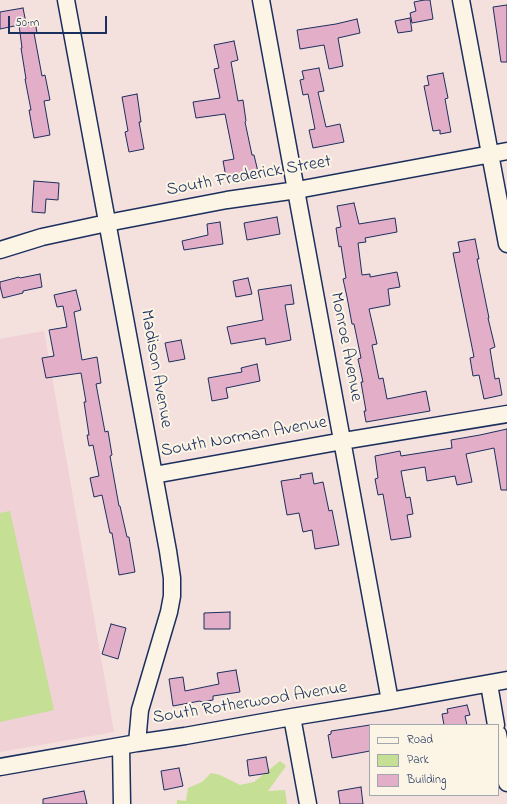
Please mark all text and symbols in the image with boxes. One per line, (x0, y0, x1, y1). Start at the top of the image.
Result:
scale bar (10, 8, 109, 34)
text: 50 m (15, 14, 39, 32)
street label: South Frederick Street (165, 152, 333, 202)
street label: Monroe Avenue (324, 291, 366, 403)
street label: Madison Avenue (134, 308, 176, 430)
street label: South Norman Avenue (159, 413, 329, 463)
street label: South Rotherwood Avenue (151, 678, 349, 730)
legend (369, 724, 499, 796)
text: Road (407, 731, 433, 749)
text: Park (407, 751, 429, 769)
text: Building (407, 771, 446, 789)

